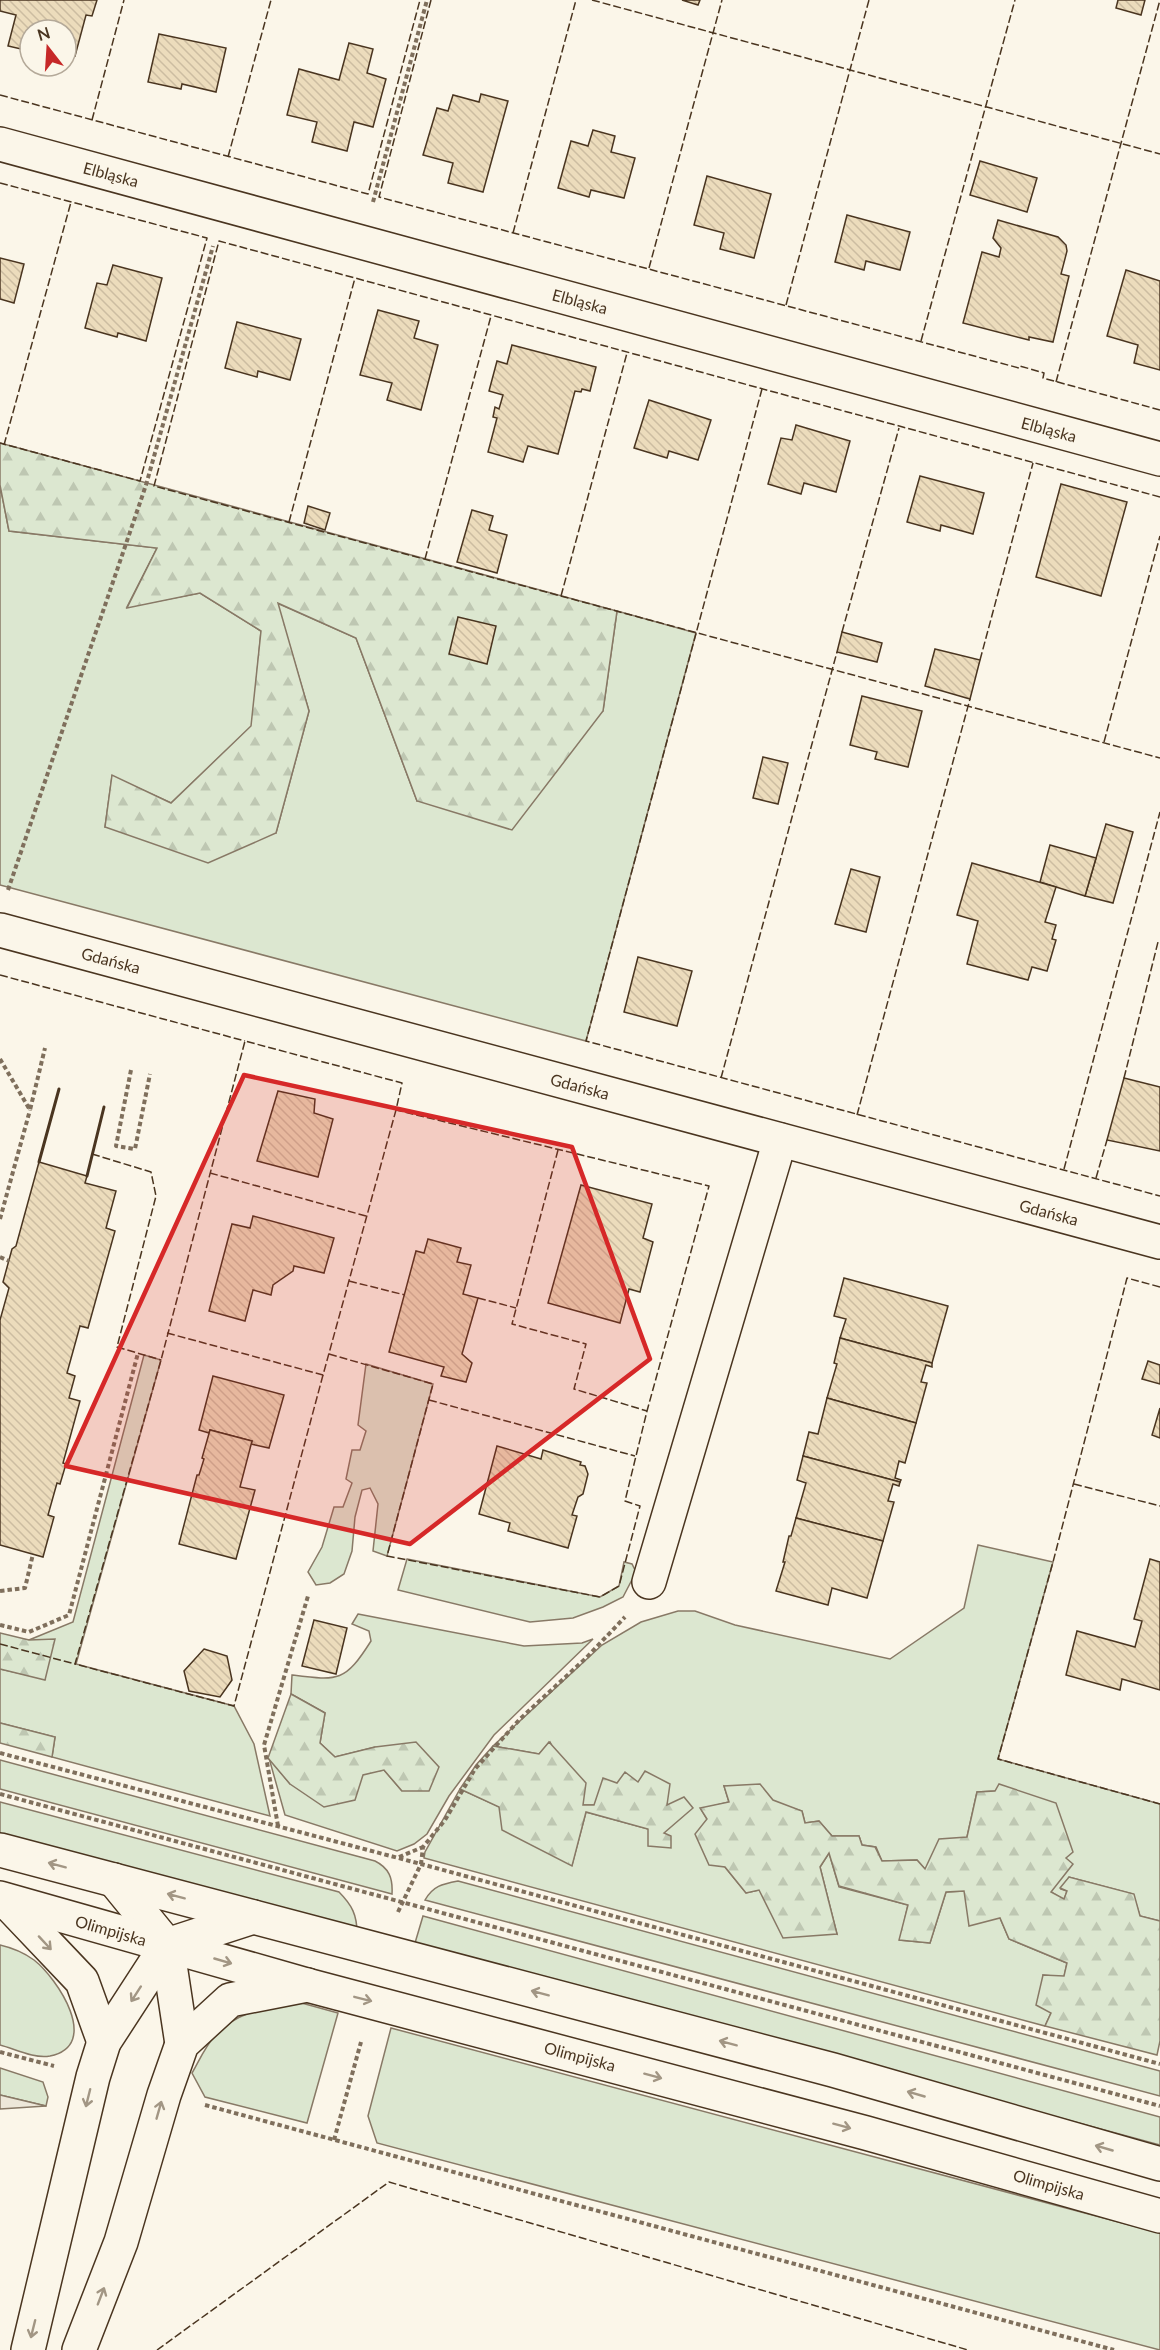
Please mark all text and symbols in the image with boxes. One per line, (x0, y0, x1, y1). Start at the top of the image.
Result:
north arrow (18, 18, 78, 78)
text: N (35, 22, 52, 44)
street label: Elbląska (81, 157, 141, 191)
street label: Elbląska (550, 284, 610, 318)
street label: Elbląska (1019, 412, 1079, 446)
street label: Gdańska (79, 943, 143, 977)
street label: Gdańska (548, 1069, 612, 1103)
street label: Gdańska (1017, 1195, 1081, 1229)
one-way arrow (48, 1859, 67, 1870)
one-way arrow (167, 1890, 186, 1902)
street label: Olimpijska (73, 1911, 149, 1949)
one-way arrow (38, 1935, 53, 1950)
one-way arrow (213, 1956, 232, 1967)
one-way arrow (129, 1985, 141, 2002)
one-way arrow (531, 1987, 550, 1999)
one-way arrow (354, 1993, 373, 2005)
one-way arrow (719, 2036, 738, 2048)
street label: Olimpijska (542, 2037, 618, 2075)
one-way arrow (643, 2071, 662, 2082)
one-way arrow (907, 2088, 926, 2099)
one-way arrow (81, 2089, 93, 2108)
one-way arrow (154, 2101, 165, 2120)
one-way arrow (832, 2121, 851, 2132)
one-way arrow (1095, 2142, 1114, 2153)
street label: Olimpijska (1011, 2165, 1087, 2203)
one-way arrow (96, 2287, 107, 2305)
one-way arrow (26, 2319, 38, 2338)

